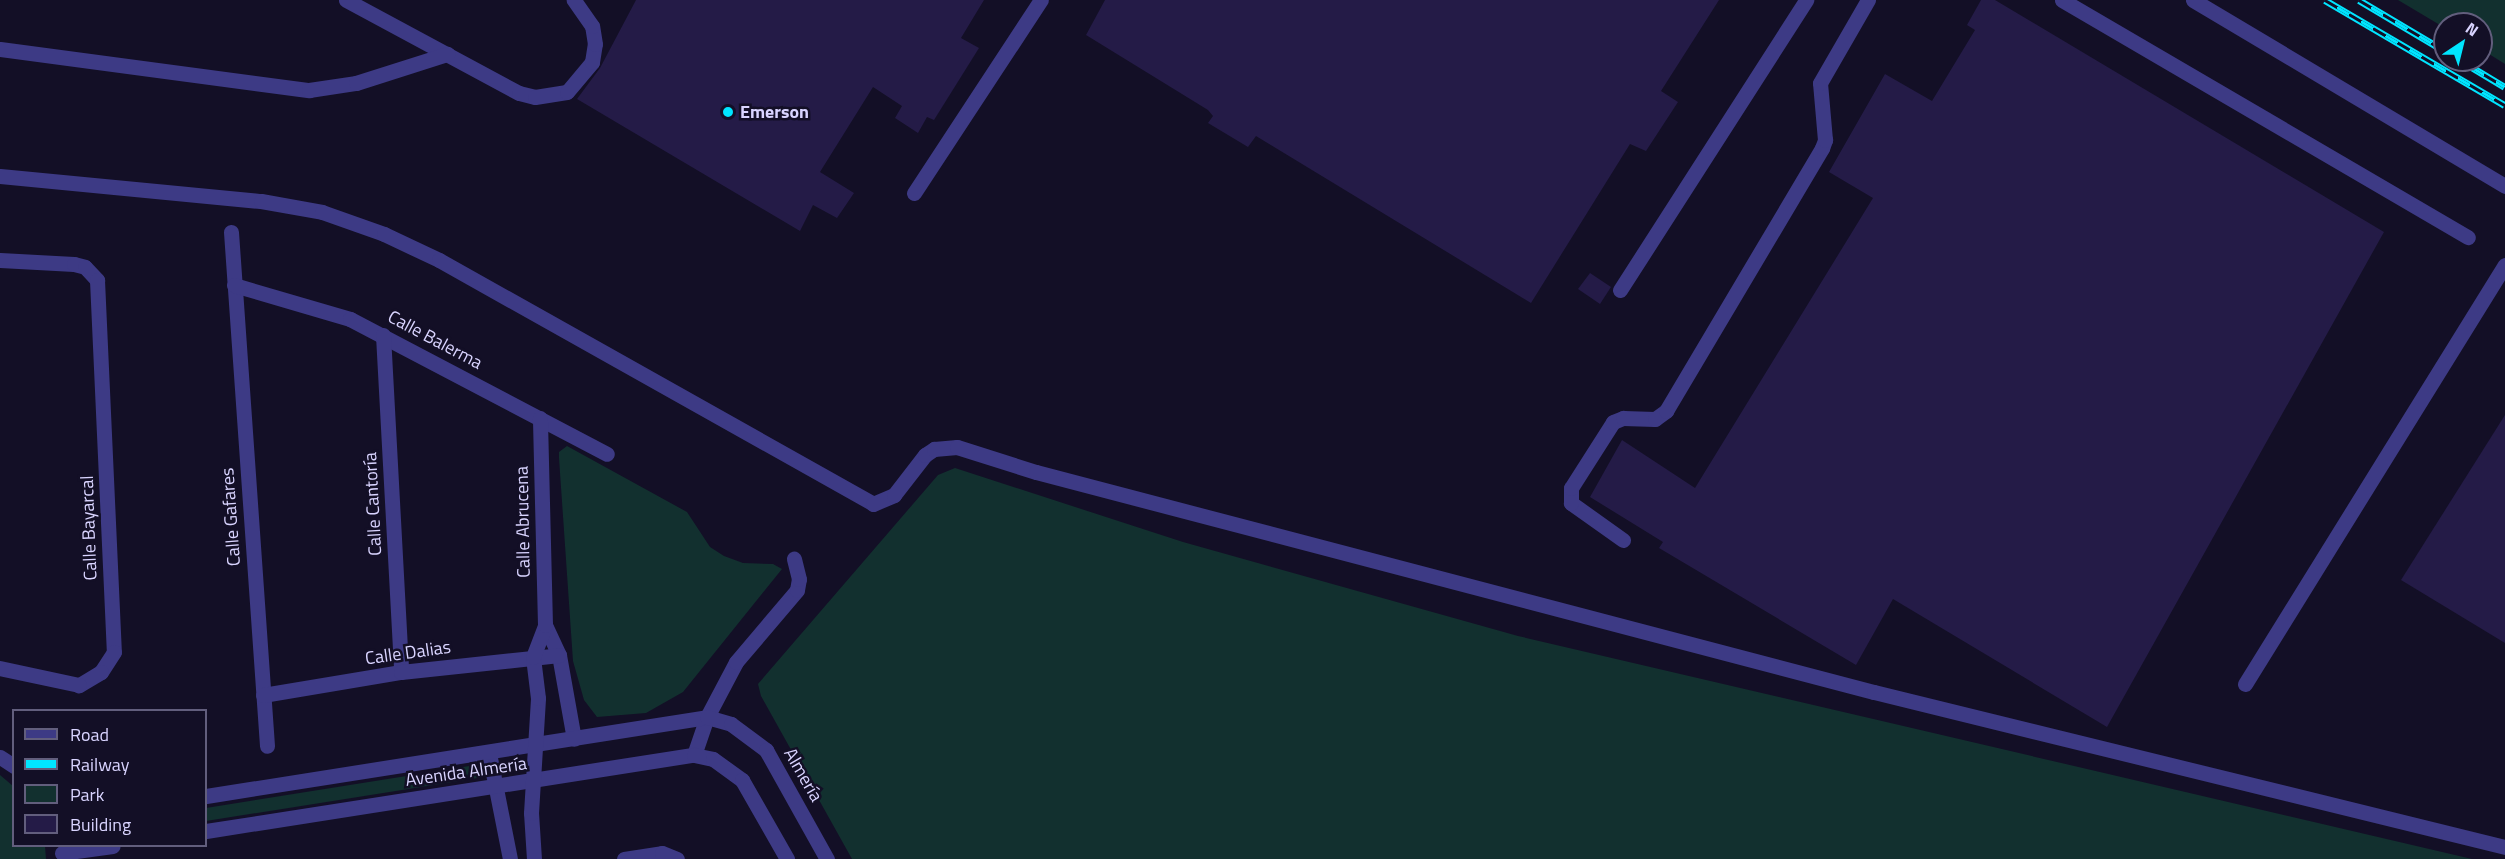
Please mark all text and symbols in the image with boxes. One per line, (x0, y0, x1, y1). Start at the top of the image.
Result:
north arrow (2433, 12, 2493, 72)
text: N (2461, 16, 2484, 42)
place label: Emerson (740, 101, 809, 123)
marker: Emerson (721, 105, 735, 119)
street label: Calle Balerma (384, 306, 486, 374)
street label: Calle Cantoría (360, 452, 386, 556)
street label: Calle Abrucena (511, 466, 535, 578)
street label: Calle Gafares (217, 467, 245, 567)
street label: Calle Bayarcal (76, 475, 102, 581)
street label: Calle Dalias (364, 636, 452, 670)
legend (12, 709, 207, 847)
text: Road (70, 721, 109, 748)
street label: Almería (779, 744, 827, 806)
text: Railway (70, 751, 129, 778)
street label: Avenida Almería (404, 753, 528, 791)
text: Park (70, 781, 104, 808)
text: Building (70, 811, 131, 838)

